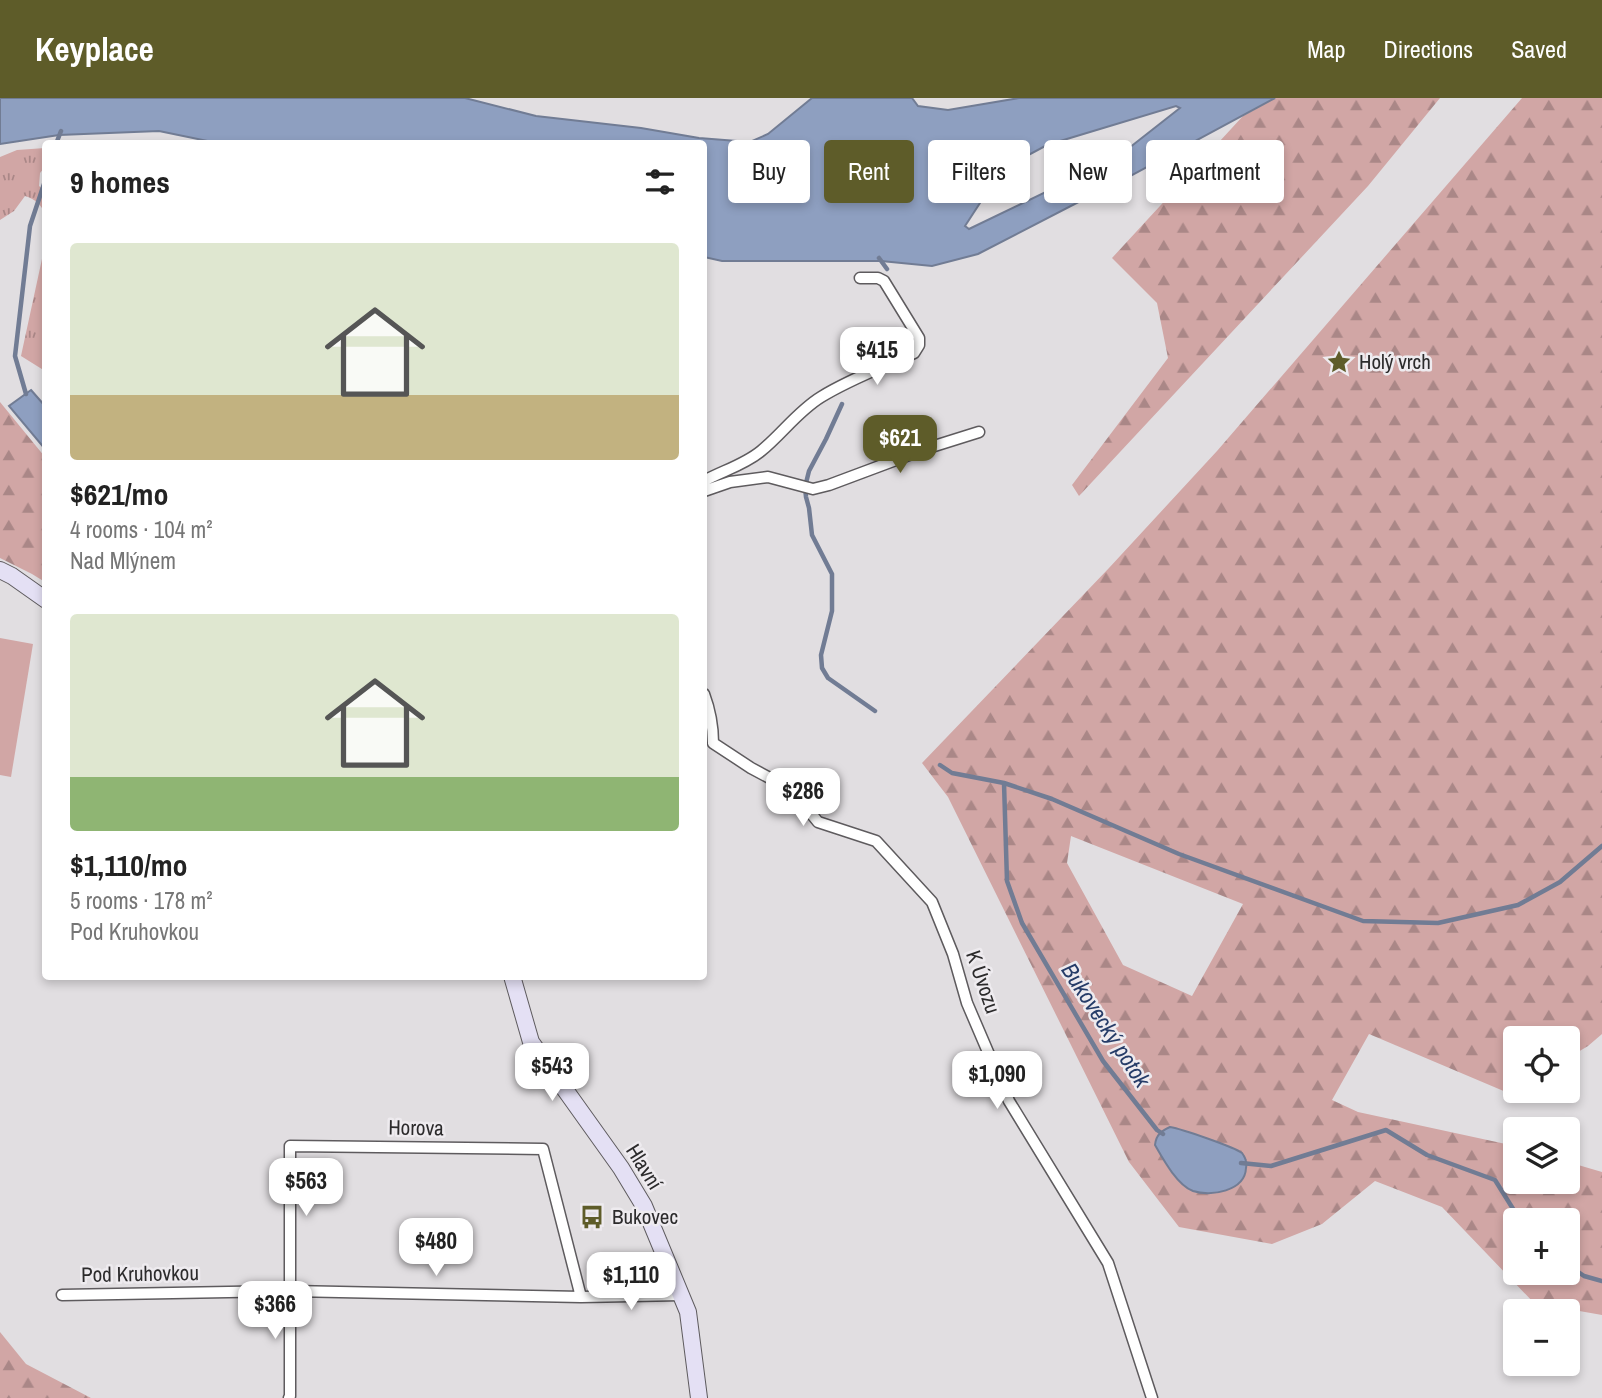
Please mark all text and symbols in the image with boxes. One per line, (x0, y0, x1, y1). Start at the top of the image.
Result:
text: Keyplace (35, 27, 154, 71)
text: Map (1307, 33, 1345, 65)
text: Directions (1383, 33, 1473, 65)
text: Saved (1511, 33, 1567, 65)
chip: Buy (728, 140, 810, 203)
chip: Rent (824, 140, 914, 203)
chip: Filters (928, 140, 1030, 203)
chip: New (1044, 140, 1132, 203)
chip: Apartment (1146, 140, 1284, 203)
text: 9 homes (70, 162, 170, 202)
icon: filters (641, 163, 679, 201)
icon: home (312, 289, 438, 415)
pin: $415 (836, 328, 918, 387)
text: $415 (856, 334, 898, 365)
place label: Holý vrch (1359, 347, 1431, 376)
place icon: Holý vrch (1325, 348, 1353, 376)
pin: $621 (859, 416, 941, 475)
text: $621 (879, 422, 921, 453)
text: $621/mo (70, 474, 168, 514)
text: 4 rooms · 104 m² (70, 514, 213, 545)
text: Nad Mlýnem (70, 545, 176, 576)
icon: home (312, 660, 438, 786)
pin: $286 (762, 768, 844, 828)
text: $286 (782, 775, 824, 806)
text: $1,110/mo (70, 845, 188, 885)
text: 5 rooms · 178 m² (70, 885, 213, 916)
text: Pod Kruhovkou (70, 916, 199, 947)
street label: K Úvozu (959, 946, 1008, 1017)
water label: Bukovecký potok (1055, 956, 1159, 1094)
map controls (1503, 1026, 1580, 1376)
button: locate (1503, 1026, 1580, 1103)
pin: $543 (511, 1044, 593, 1103)
text: $543 (531, 1050, 573, 1081)
pin: $1,090 (940, 1052, 1054, 1111)
text: $1,090 (968, 1058, 1026, 1089)
street label: Horova (388, 1113, 444, 1142)
button: layers (1503, 1117, 1580, 1194)
street label: Hlavní (619, 1138, 670, 1195)
pin: $563 (265, 1158, 347, 1218)
text: $563 (285, 1165, 327, 1196)
place label: Bukovec (612, 1202, 678, 1231)
bus stop icon: Bukovec (578, 1203, 606, 1231)
button: + (1503, 1208, 1580, 1285)
pin: $480 (395, 1218, 477, 1278)
text: $480 (415, 1225, 457, 1256)
pin: $1,110 (574, 1252, 688, 1312)
street label: Pod Kruhovkou (81, 1258, 199, 1289)
text: $1,110 (603, 1259, 659, 1290)
pin: $366 (234, 1282, 316, 1341)
text: $366 (254, 1288, 296, 1319)
button: − (1503, 1299, 1580, 1376)

